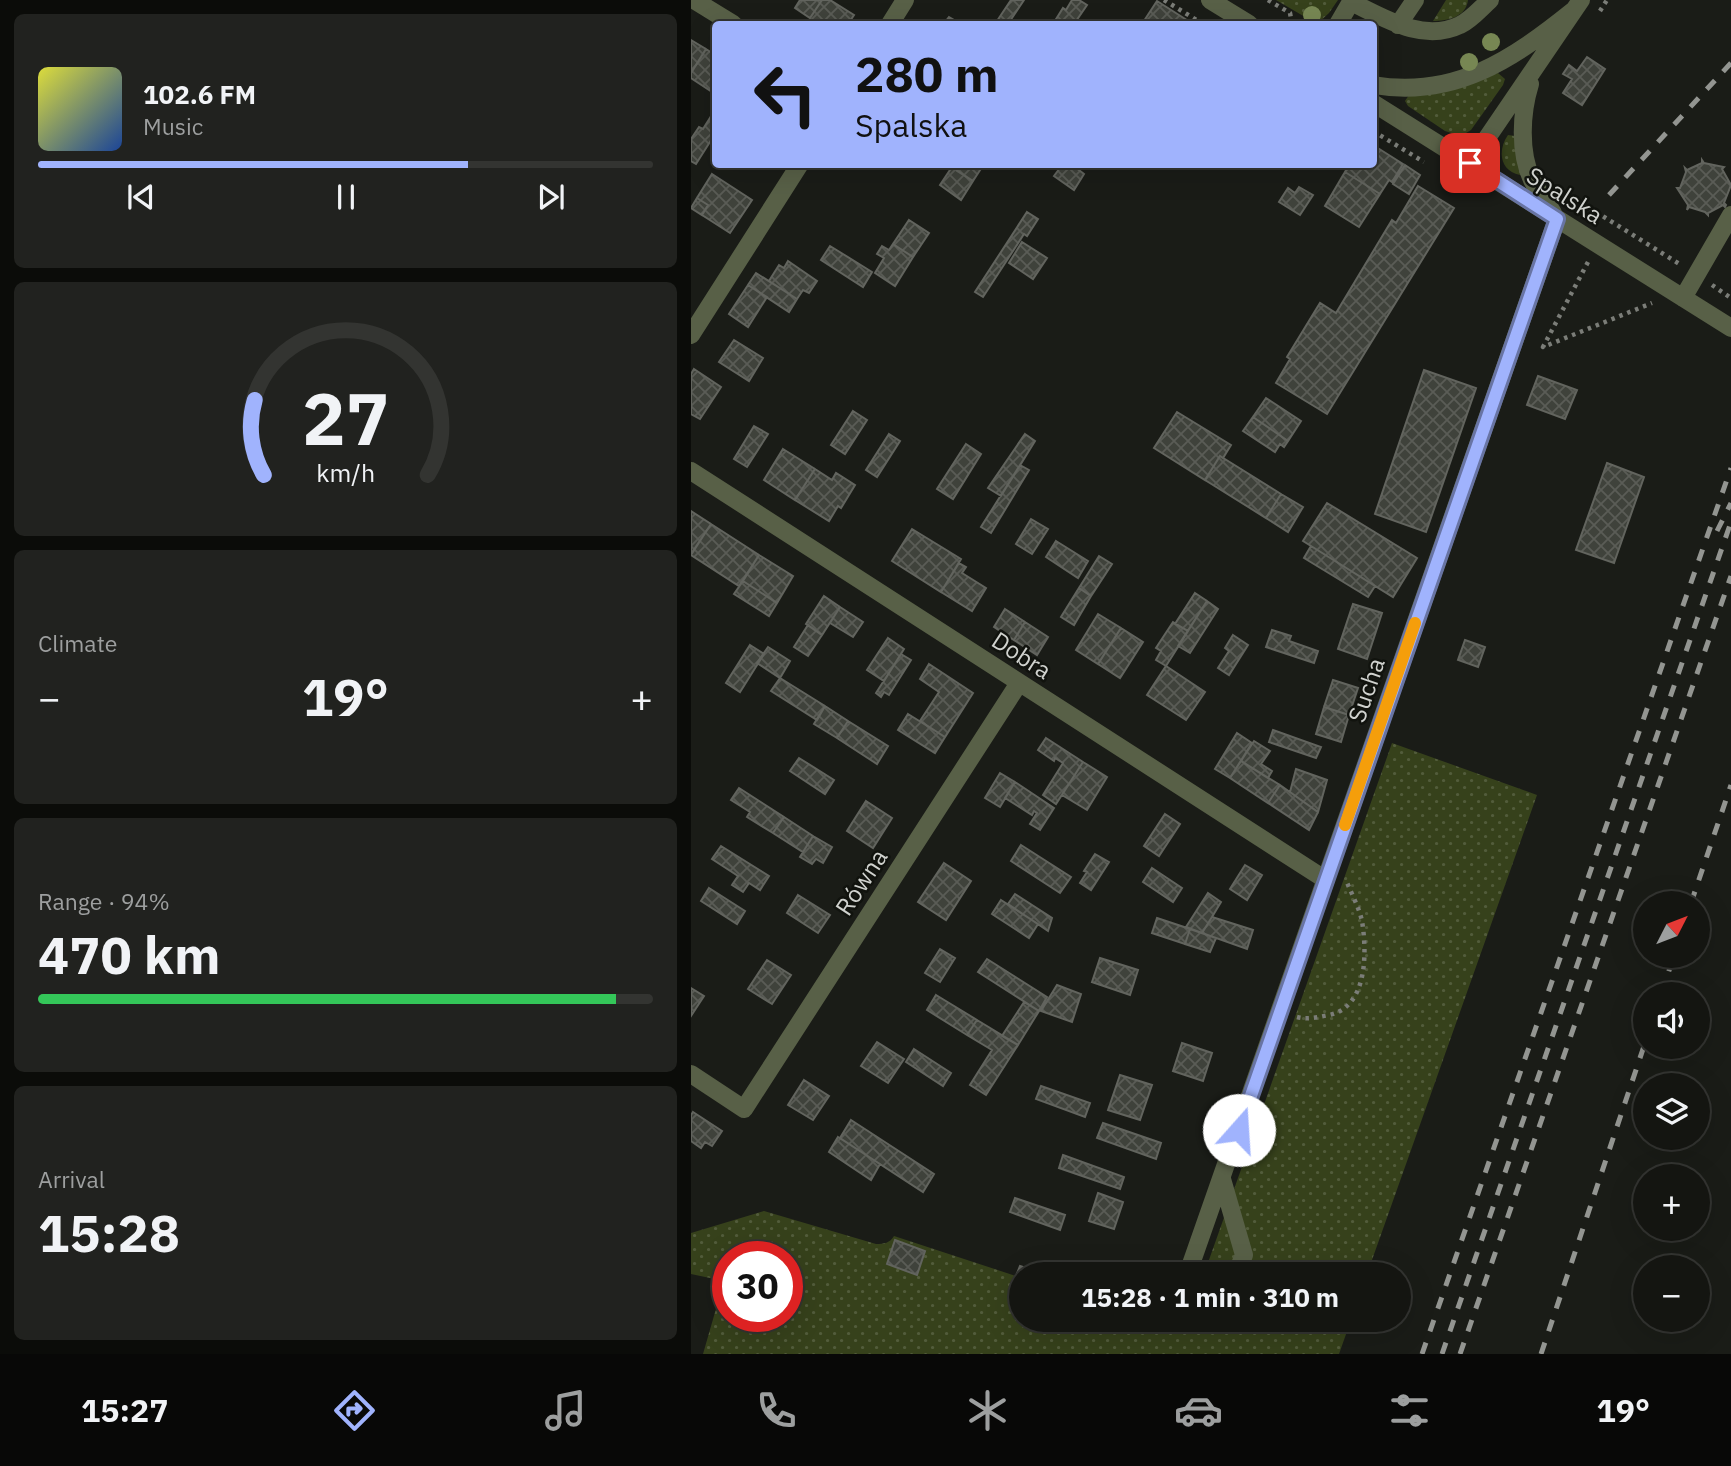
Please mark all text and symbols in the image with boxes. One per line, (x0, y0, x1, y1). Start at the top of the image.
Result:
text: 280 m (855, 42, 999, 105)
icon: left (740, 49, 831, 140)
text: 102.6 FM (143, 77, 256, 111)
text: Spalska (855, 104, 967, 146)
text: Music (143, 111, 203, 141)
pin (1440, 133, 1500, 193)
icon: arrive (1451, 144, 1489, 182)
street label: Spalska (1521, 159, 1609, 231)
icon: previous (122, 178, 160, 216)
icon: pause (327, 178, 365, 216)
icon: next (532, 178, 570, 216)
text: 27 (302, 370, 389, 465)
text: km/h (316, 456, 375, 489)
street label: Dobra (986, 624, 1058, 686)
text: Climate (38, 628, 117, 658)
street label: Sucha (1340, 653, 1392, 726)
text: 19° (302, 663, 389, 730)
text: − (38, 673, 61, 722)
text: + (630, 673, 653, 722)
street label: Równa (828, 842, 894, 921)
text: Range · 94% (38, 886, 170, 916)
north arrow (1633, 891, 1709, 968)
map controls (1633, 891, 1710, 1332)
text: 470 km (38, 921, 220, 988)
button: sound (1633, 982, 1710, 1059)
button: layers (1633, 1073, 1710, 1150)
position arrow (1202, 1093, 1276, 1167)
text: Arrival (38, 1164, 105, 1194)
button: + (1633, 1164, 1710, 1241)
text: 15:28 (38, 1199, 180, 1266)
speed limit sign: 30 (712, 1241, 803, 1332)
button: − (1633, 1255, 1710, 1332)
text: 15:28 · 1 min · 310 m (1081, 1280, 1339, 1314)
icon: directions (330, 1386, 379, 1435)
icon: music (541, 1386, 590, 1435)
icon: phone (752, 1386, 801, 1435)
icon: climate (963, 1386, 1012, 1435)
icon: car (1174, 1386, 1223, 1435)
icon: filters (1385, 1386, 1434, 1435)
text: 15:27 (81, 1389, 168, 1431)
text: 19° (1596, 1389, 1650, 1431)

